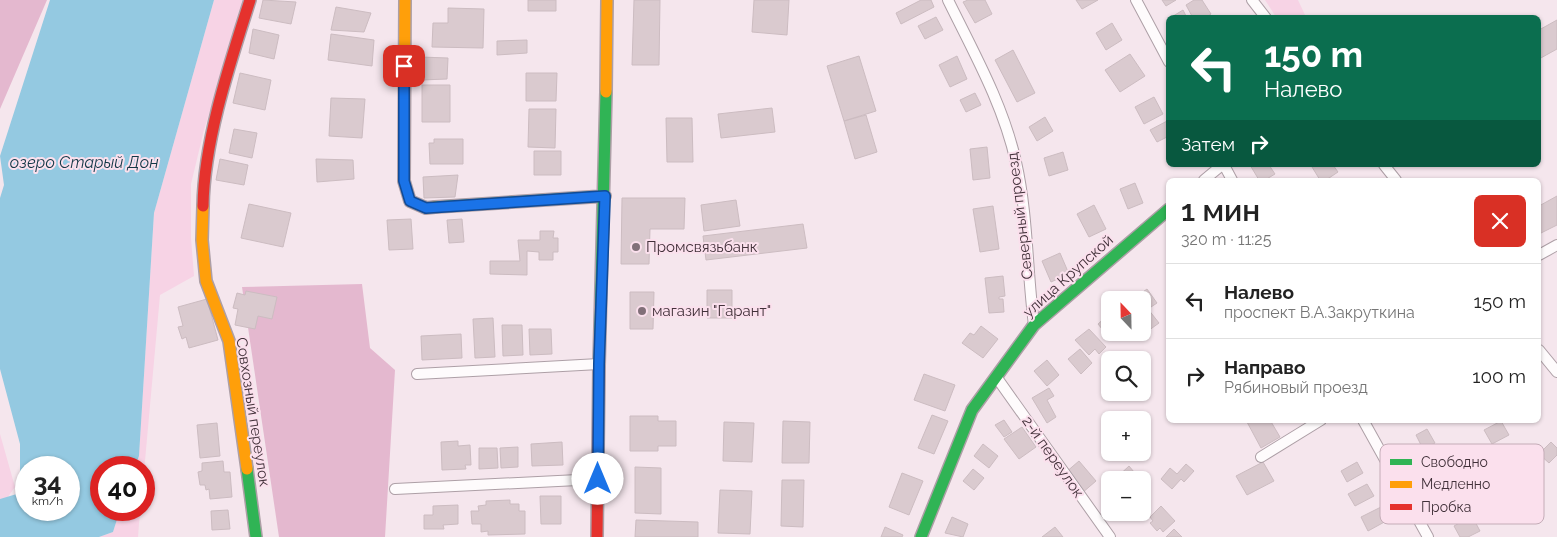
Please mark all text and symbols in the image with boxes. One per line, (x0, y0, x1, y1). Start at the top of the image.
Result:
text: 150 m (1264, 34, 1363, 75)
icon: left (1181, 35, 1246, 100)
pin (383, 45, 425, 87)
icon: arrive (390, 52, 418, 80)
text: Налево (1264, 76, 1342, 102)
icon: right (1245, 130, 1273, 158)
text: Затем (1181, 133, 1235, 155)
street label: Северный проезд (1003, 151, 1037, 281)
water label: озеро Старый Дон (10, 153, 158, 172)
text: 1 мин (1181, 193, 1260, 228)
button: close (1474, 195, 1526, 247)
text: 320 m · 11:25 (1181, 230, 1271, 249)
street label: улица Крупской (1019, 231, 1117, 321)
place label: Промсвязьбанк (646, 238, 758, 256)
marker: Промсвязьбанк (630, 241, 642, 253)
text: Налево (1224, 281, 1294, 303)
icon: left (1181, 287, 1209, 315)
text: 150 m (1474, 290, 1526, 312)
north arrow (1101, 291, 1151, 341)
map controls (1101, 291, 1151, 521)
place label: магазин "Гарант" (652, 302, 771, 320)
text: проспект В.А.Закруткина (1224, 303, 1415, 322)
marker: магазин "Гарант" (636, 305, 648, 317)
street label: Совхозный переулок (232, 336, 274, 488)
button: search (1101, 351, 1151, 401)
text: Направо (1224, 356, 1305, 378)
icon: right (1181, 362, 1209, 390)
text: 100 m (1472, 365, 1526, 387)
text: Рябиновый проезд (1224, 378, 1368, 397)
button: + (1101, 411, 1151, 461)
street label: 2-й переулок (1018, 413, 1088, 501)
legend (1380, 444, 1544, 524)
position arrow (571, 452, 623, 504)
text: Свободно (1421, 454, 1488, 470)
speed limit sign: 40 (90, 456, 155, 521)
text: 34 (33, 467, 62, 497)
button: − (1101, 471, 1151, 521)
text: Медленно (1421, 476, 1490, 492)
text: km/h (32, 494, 63, 508)
text: Пробка (1421, 499, 1471, 515)

